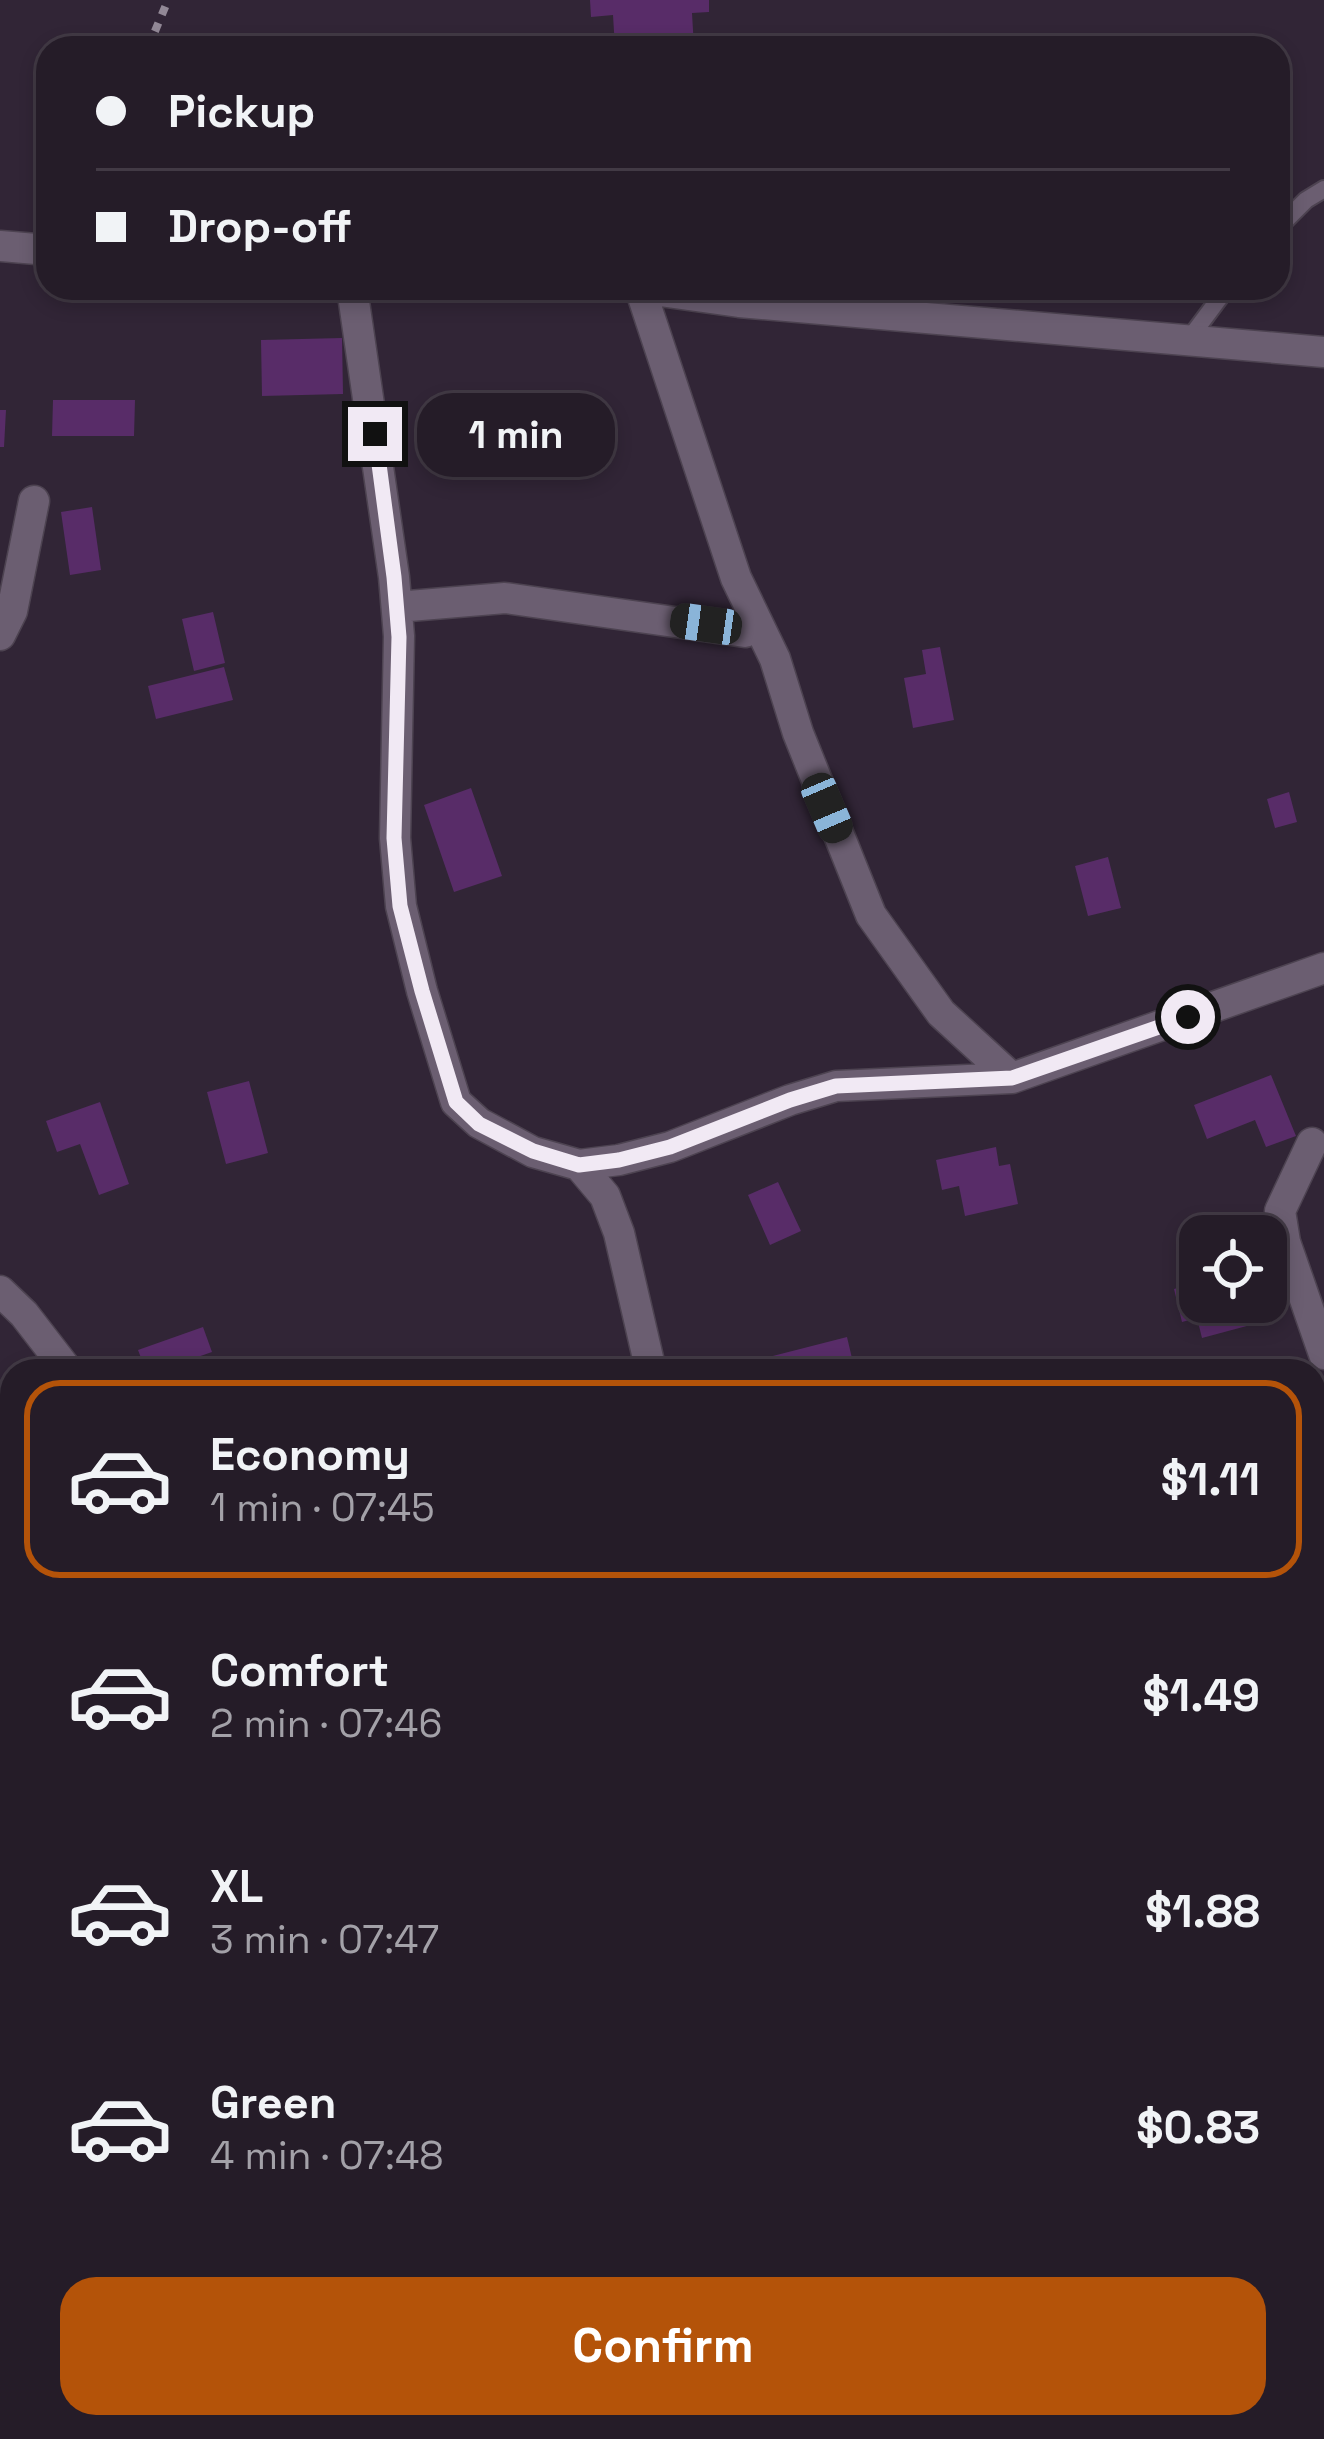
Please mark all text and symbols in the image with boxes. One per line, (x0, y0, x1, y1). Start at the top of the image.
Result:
text: Pickup (168, 83, 315, 140)
text: Drop-off (168, 198, 352, 255)
callout: 1 min (417, 392, 615, 476)
route end (348, 407, 402, 461)
text: 1 min (468, 410, 564, 459)
car (668, 601, 744, 647)
car (796, 768, 858, 848)
route start (1161, 990, 1215, 1044)
map controls (1179, 1215, 1287, 1323)
button: locate (1179, 1215, 1287, 1323)
icon: car (66, 1425, 174, 1533)
text: Economy (210, 1426, 410, 1483)
text: $1.11 (1161, 1451, 1260, 1508)
text: 1 min · 07:45 (210, 1483, 435, 1532)
icon: car (66, 1641, 174, 1749)
text: Comfort (210, 1642, 389, 1699)
text: $1.49 (1143, 1667, 1260, 1724)
text: 2 min · 07:46 (210, 1699, 442, 1748)
icon: car (66, 1857, 174, 1965)
text: XL (210, 1858, 263, 1915)
text: $1.88 (1145, 1883, 1260, 1940)
text: 3 min · 07:47 (210, 1915, 439, 1964)
icon: car (66, 2073, 174, 2181)
text: Green (210, 2074, 336, 2131)
text: $0.83 (1136, 2099, 1260, 2156)
text: 4 min · 07:48 (210, 2131, 444, 2180)
button: Confirm (60, 2277, 1266, 2415)

